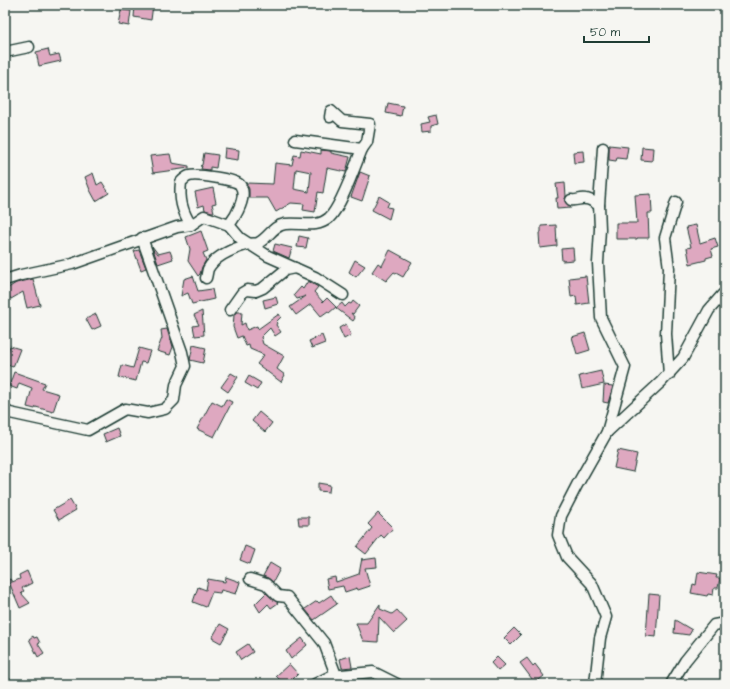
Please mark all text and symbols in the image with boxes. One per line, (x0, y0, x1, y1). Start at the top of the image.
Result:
scale bar (584, 18, 649, 44)
text: 50 m (590, 24, 621, 41)

